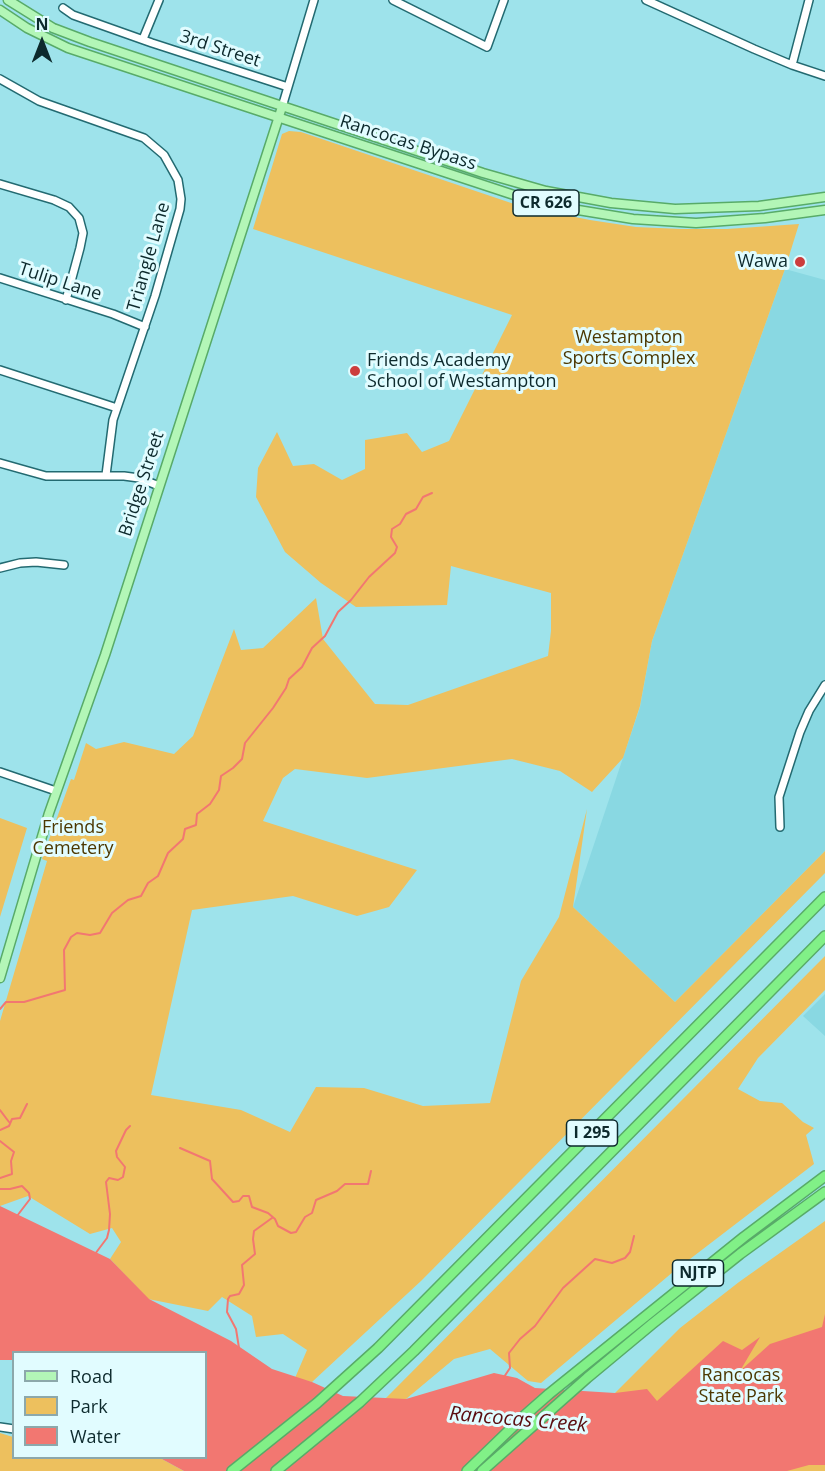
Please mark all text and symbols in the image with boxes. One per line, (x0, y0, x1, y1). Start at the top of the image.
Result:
north arrow (12, 12, 72, 72)
text: N (35, 13, 49, 35)
street label: 3rd Street (177, 26, 263, 72)
street label: Rancocas Bypass (337, 111, 479, 175)
road number: CR 626 (513, 190, 579, 216)
street label: Triangle Lane (123, 200, 175, 314)
place label: Wawa (737, 251, 788, 273)
marker: Wawa (793, 255, 807, 269)
street label: Tulip Lane (16, 258, 104, 306)
park label: Westampton Sports Complex (563, 327, 695, 370)
place label: Friends Academy School of Westampton (367, 350, 557, 392)
marker: Friends Academy School of Westampton (348, 364, 362, 378)
street label: Bridge Street (115, 429, 169, 539)
park label: Friends Cemetery (32, 817, 114, 860)
road number: I 295 (566, 1120, 618, 1146)
road number: NJTP (672, 1260, 724, 1286)
legend (12, 1351, 207, 1459)
text: Road (70, 1364, 113, 1388)
park label: Rancocas State Park (698, 1365, 784, 1408)
text: Park (70, 1394, 108, 1418)
water label: Rancocas Creek (448, 1402, 588, 1438)
text: Water (70, 1424, 121, 1448)

